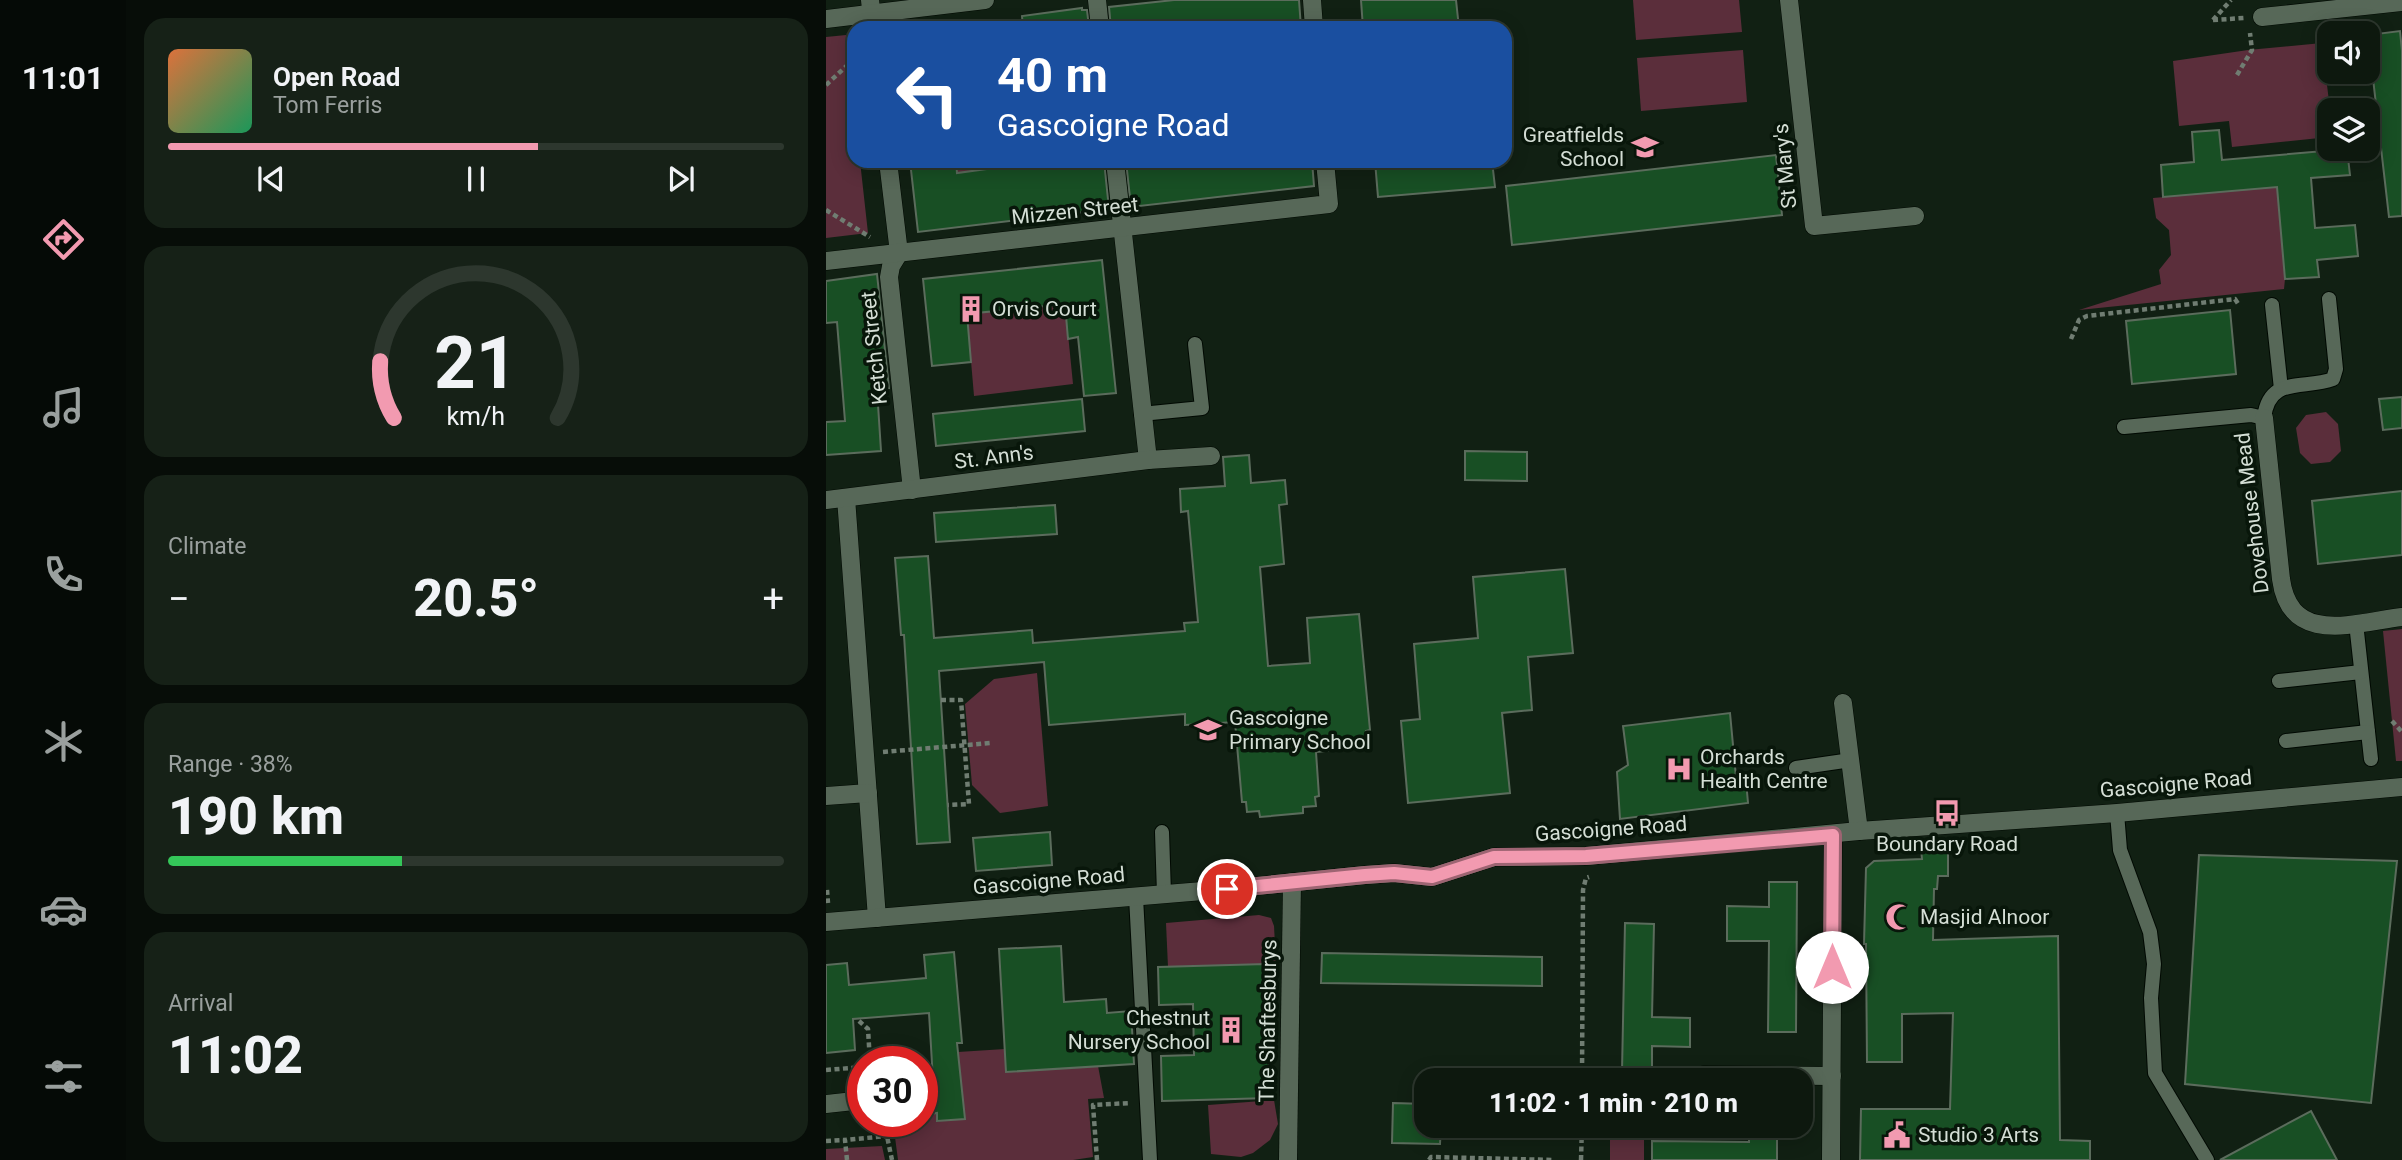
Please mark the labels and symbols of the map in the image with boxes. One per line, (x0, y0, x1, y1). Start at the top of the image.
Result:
street label: St Mary's (1769, 122, 1801, 210)
place label: Greatfields School (1523, 123, 1624, 171)
school or university icon: Greatfields School (1630, 132, 1660, 162)
street label: Mizzen Street (1010, 192, 1140, 230)
street label: Ketch Street (856, 290, 892, 406)
building icon: Orvis Court (956, 294, 986, 324)
place label: Orvis Court (992, 297, 1097, 321)
street label: Dovehouse Mead (2230, 431, 2274, 595)
street label: St. Ann's (953, 440, 1035, 474)
place label: Gascoigne Primary School (1229, 706, 1371, 754)
school or university icon: Gascoigne Primary School (1193, 715, 1223, 745)
place label: Orchards Health Centre (1700, 745, 1828, 793)
hospital icon: Orchards Health Centre (1664, 754, 1694, 784)
street label: Gascoigne Road (2099, 765, 2253, 803)
bus stop icon: Boundary Road (1932, 798, 1962, 828)
street label: Gascoigne Road (1534, 812, 1688, 846)
place label: Boundary Road (1876, 832, 2018, 856)
pin (1197, 859, 1257, 919)
street label: Gascoigne Road (972, 862, 1126, 900)
mosque icon: Masjid Alnoor (1884, 902, 1914, 932)
place label: Masjid Alnoor (1920, 905, 2049, 929)
position arrow (1795, 930, 1869, 1004)
street label: The Shaftesburys (1255, 939, 1281, 1103)
place label: Chestnut Nursery School (1068, 1006, 1210, 1054)
building icon: Chestnut Nursery School (1216, 1015, 1246, 1045)
speed limit sign: 30 (847, 1046, 938, 1137)
public building icon: Studio 3 Arts (1882, 1120, 1912, 1150)
place label: Studio 3 Arts (1918, 1123, 2039, 1147)

